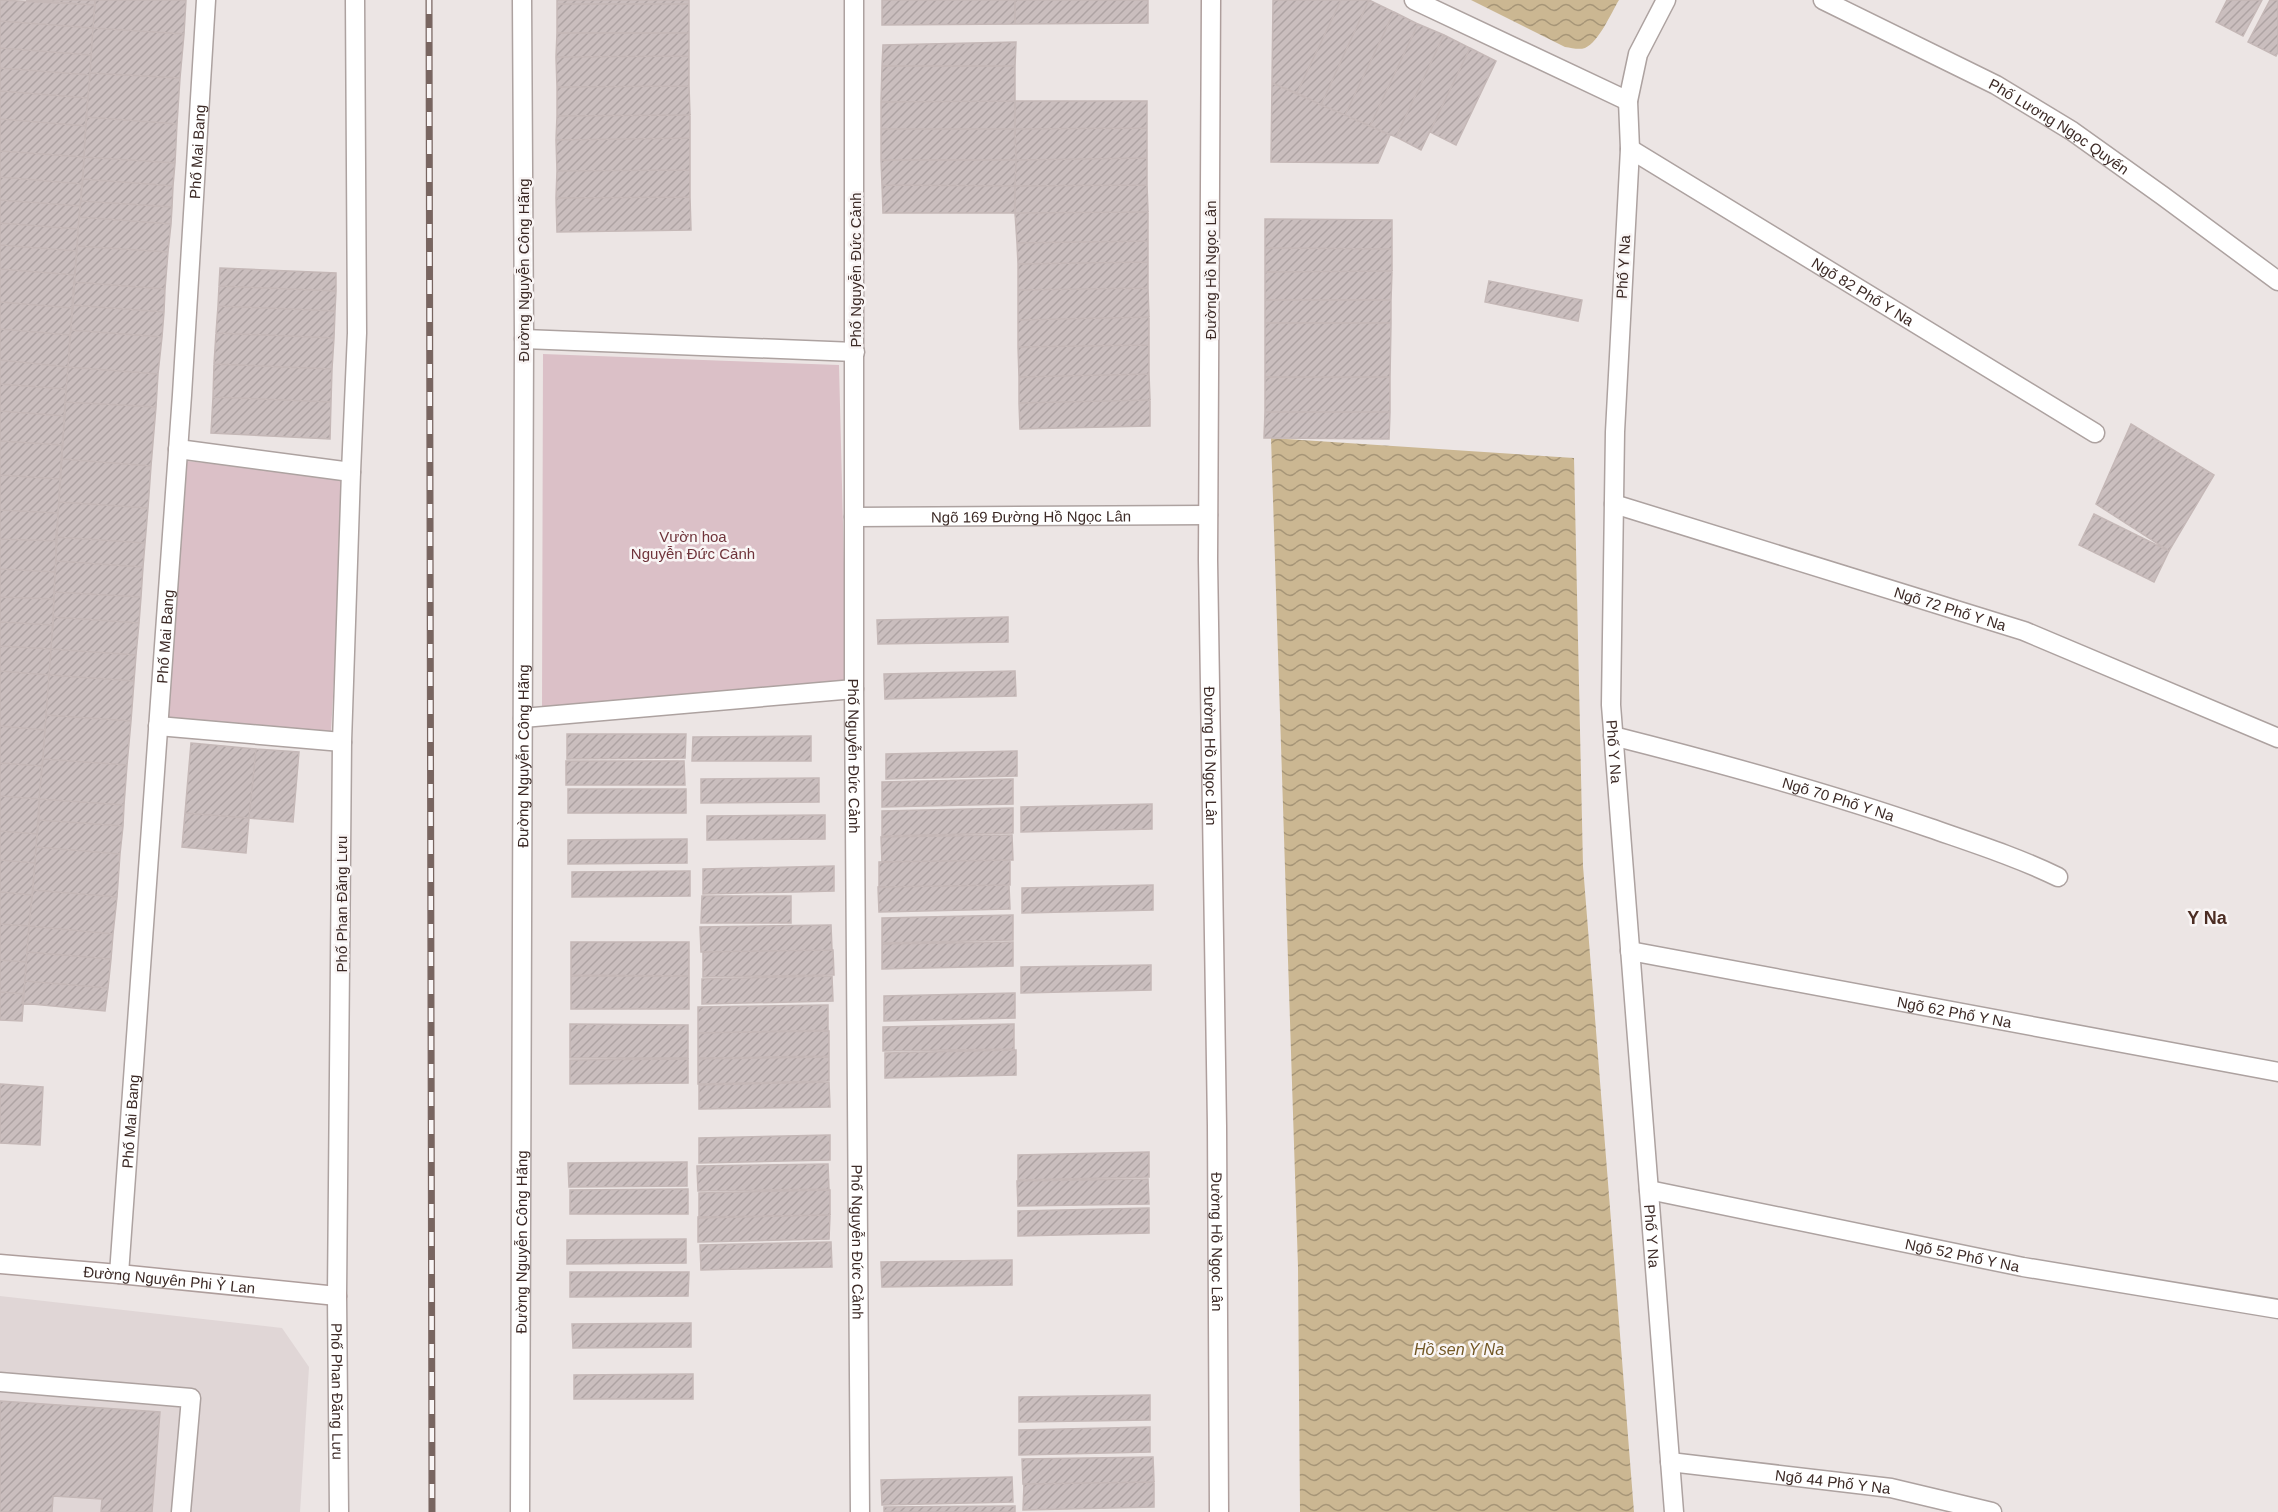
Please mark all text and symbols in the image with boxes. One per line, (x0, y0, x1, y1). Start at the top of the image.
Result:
street label: Phố Lương Ngọc Quyến (1986, 75, 2132, 177)
street label: Phố Mai Bang (185, 104, 208, 199)
street label: Đường Nguyễn Công Hãng (515, 178, 532, 362)
street label: Phố Nguyễn Đức Cảnh (847, 192, 864, 348)
street label: Đường Hồ Ngọc Lân (1202, 200, 1219, 340)
street label: Phố Y Na (1613, 234, 1633, 299)
street label: Ngõ 82 Phố Y Na (1809, 254, 1918, 329)
street label: Ngõ 169 Đường Hồ Ngọc Lân (931, 507, 1131, 525)
park label: Vườn hoa Nguyễn Đức Cảnh (631, 528, 755, 562)
street label: Ngõ 72 Phố Y Na (1892, 583, 2009, 634)
street label: Phố Mai Bang (153, 589, 177, 684)
street label: Đường Nguyễn Công Hãng (514, 664, 531, 848)
street label: Phố Nguyễn Đức Cảnh (845, 678, 864, 834)
street label: Đường Hồ Ngọc Lân (1202, 686, 1221, 826)
street label: Phố Y Na (1604, 719, 1626, 785)
street label: Ngõ 70 Phố Y Na (1780, 773, 1897, 824)
street label: Phố Phan Đăng Lưu (333, 836, 350, 972)
district label: Y Na (2187, 908, 2228, 928)
street label: Ngõ 62 Phố Y Na (1896, 993, 2014, 1031)
street label: Phố Mai Bang (118, 1074, 142, 1169)
street label: Đường Nguyễn Công Hãng (512, 1150, 530, 1334)
street label: Phố Nguyễn Đức Cảnh (849, 1164, 867, 1320)
street label: Đường Hồ Ngọc Lân (1209, 1172, 1226, 1312)
street label: Phố Y Na (1642, 1204, 1663, 1269)
street label: Ngõ 52 Phố Y Na (1904, 1234, 2022, 1275)
street label: Đường Nguyên Phi Ỷ Lan (83, 1263, 256, 1296)
street label: Phố Phan Đăng Lưu (329, 1323, 347, 1460)
water label: Hồ sen Y Na (1414, 1341, 1504, 1358)
street label: Ngõ 44 Phố Y Na (1774, 1466, 1892, 1496)

